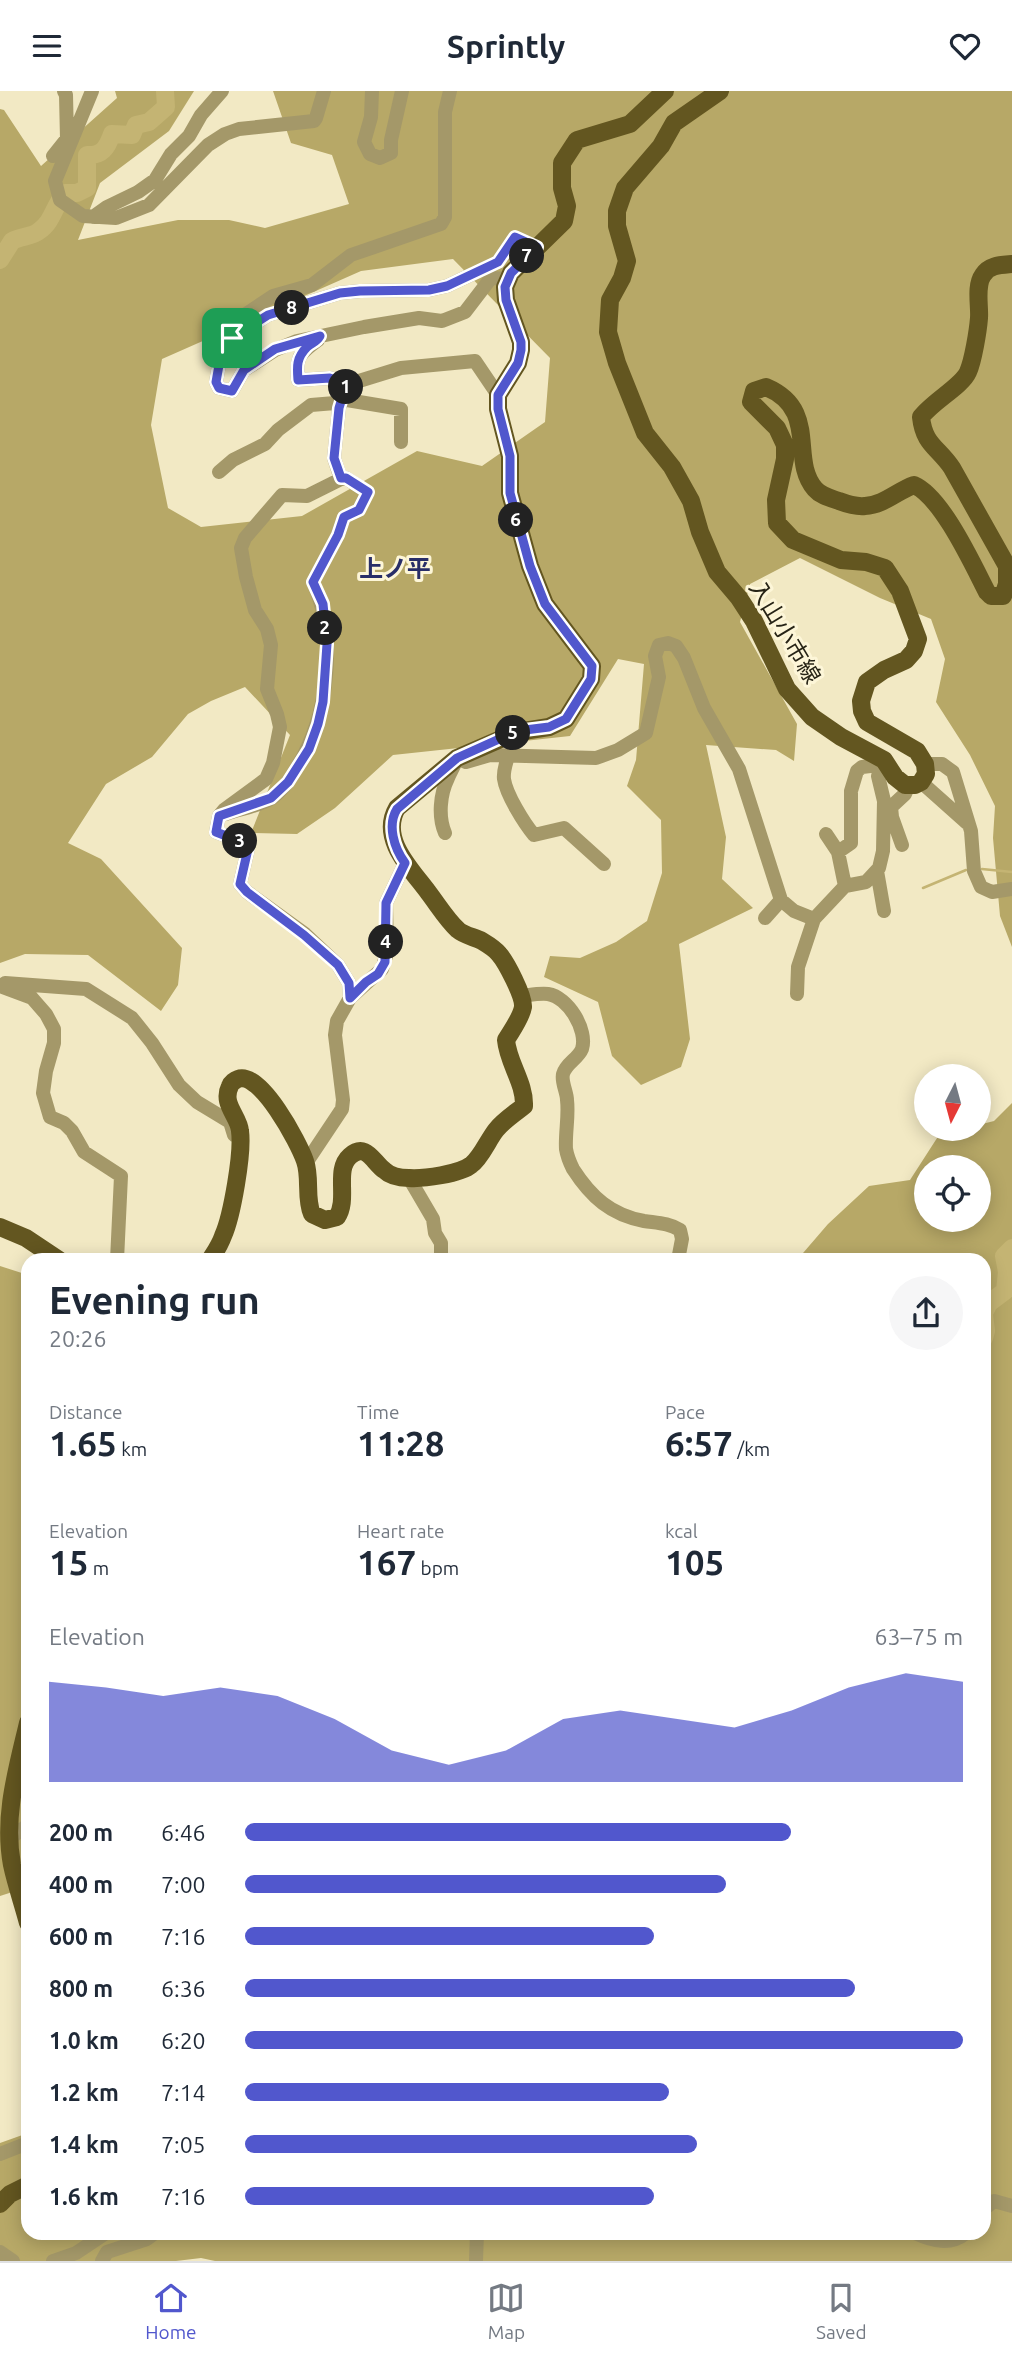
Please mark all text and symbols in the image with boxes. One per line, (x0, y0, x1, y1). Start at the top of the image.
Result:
icon: menu (28, 27, 66, 65)
icon: heart (946, 27, 984, 65)
text: Sprintly (447, 28, 565, 64)
pin: 7 (510, 239, 544, 273)
text: 7 (521, 244, 532, 266)
pin: 8 (274, 291, 310, 325)
text: 8 (286, 296, 297, 318)
pin (202, 308, 262, 368)
icon: arrive (213, 319, 251, 357)
pin: 1 (328, 369, 364, 405)
text: 1 (340, 375, 351, 397)
pin: 6 (498, 503, 534, 537)
text: 6 (510, 508, 521, 530)
district label: 上ノ平 (359, 555, 431, 582)
street label: 入山小市線 (745, 576, 826, 687)
pin: 2 (308, 611, 342, 645)
text: 2 (319, 616, 330, 638)
pin: 5 (496, 715, 530, 751)
text: 5 (507, 721, 518, 743)
pin: 3 (222, 823, 258, 859)
text: 3 (234, 829, 245, 851)
pin: 4 (368, 925, 404, 959)
text: 4 (380, 930, 391, 952)
north arrow (914, 1064, 990, 1141)
map controls (914, 1064, 991, 1232)
button: locate (914, 1155, 991, 1232)
button: share (889, 1276, 963, 1350)
text: Evening run (49, 1279, 260, 1321)
text: 20:26 (49, 1326, 107, 1351)
text: Distance (49, 1401, 123, 1423)
text: Time (357, 1401, 399, 1423)
text: Pace (665, 1401, 705, 1423)
text: 1.65 (49, 1423, 117, 1463)
text: 11:28 (357, 1423, 445, 1463)
text: 6:57 (665, 1423, 733, 1463)
text: km (117, 1438, 147, 1460)
text: /km (733, 1438, 770, 1460)
text: Elevation (49, 1520, 128, 1542)
text: Heart rate (357, 1520, 444, 1542)
text: kcal (665, 1520, 698, 1542)
text: 15 (49, 1542, 88, 1582)
text: 167 (357, 1542, 416, 1582)
text: 105 (665, 1542, 724, 1582)
text: m (88, 1557, 109, 1579)
text: bpm (416, 1557, 459, 1579)
text: Elevation (49, 1624, 145, 1649)
text: 63–75 m (875, 1624, 963, 1649)
text: 200 m (49, 1820, 113, 1845)
text: 6:46 (161, 1820, 206, 1845)
text: 400 m (49, 1872, 113, 1897)
text: 7:00 (161, 1872, 206, 1897)
text: 600 m (49, 1924, 113, 1949)
text: 7:16 (161, 1924, 206, 1949)
text: 800 m (49, 1976, 113, 2001)
text: 6:36 (161, 1976, 206, 2001)
text: 1.0 km (49, 2028, 119, 2053)
text: 6:20 (161, 2028, 206, 2053)
text: 1.2 km (49, 2080, 119, 2105)
text: 7:14 (161, 2080, 206, 2105)
text: 1.4 km (49, 2132, 119, 2157)
text: 7:05 (161, 2132, 206, 2157)
text: 1.6 km (49, 2184, 119, 2209)
text: 7:16 (161, 2184, 206, 2209)
tab: Home (145, 2279, 197, 2343)
tab: Map (487, 2279, 525, 2343)
tab: Saved (816, 2279, 867, 2343)

